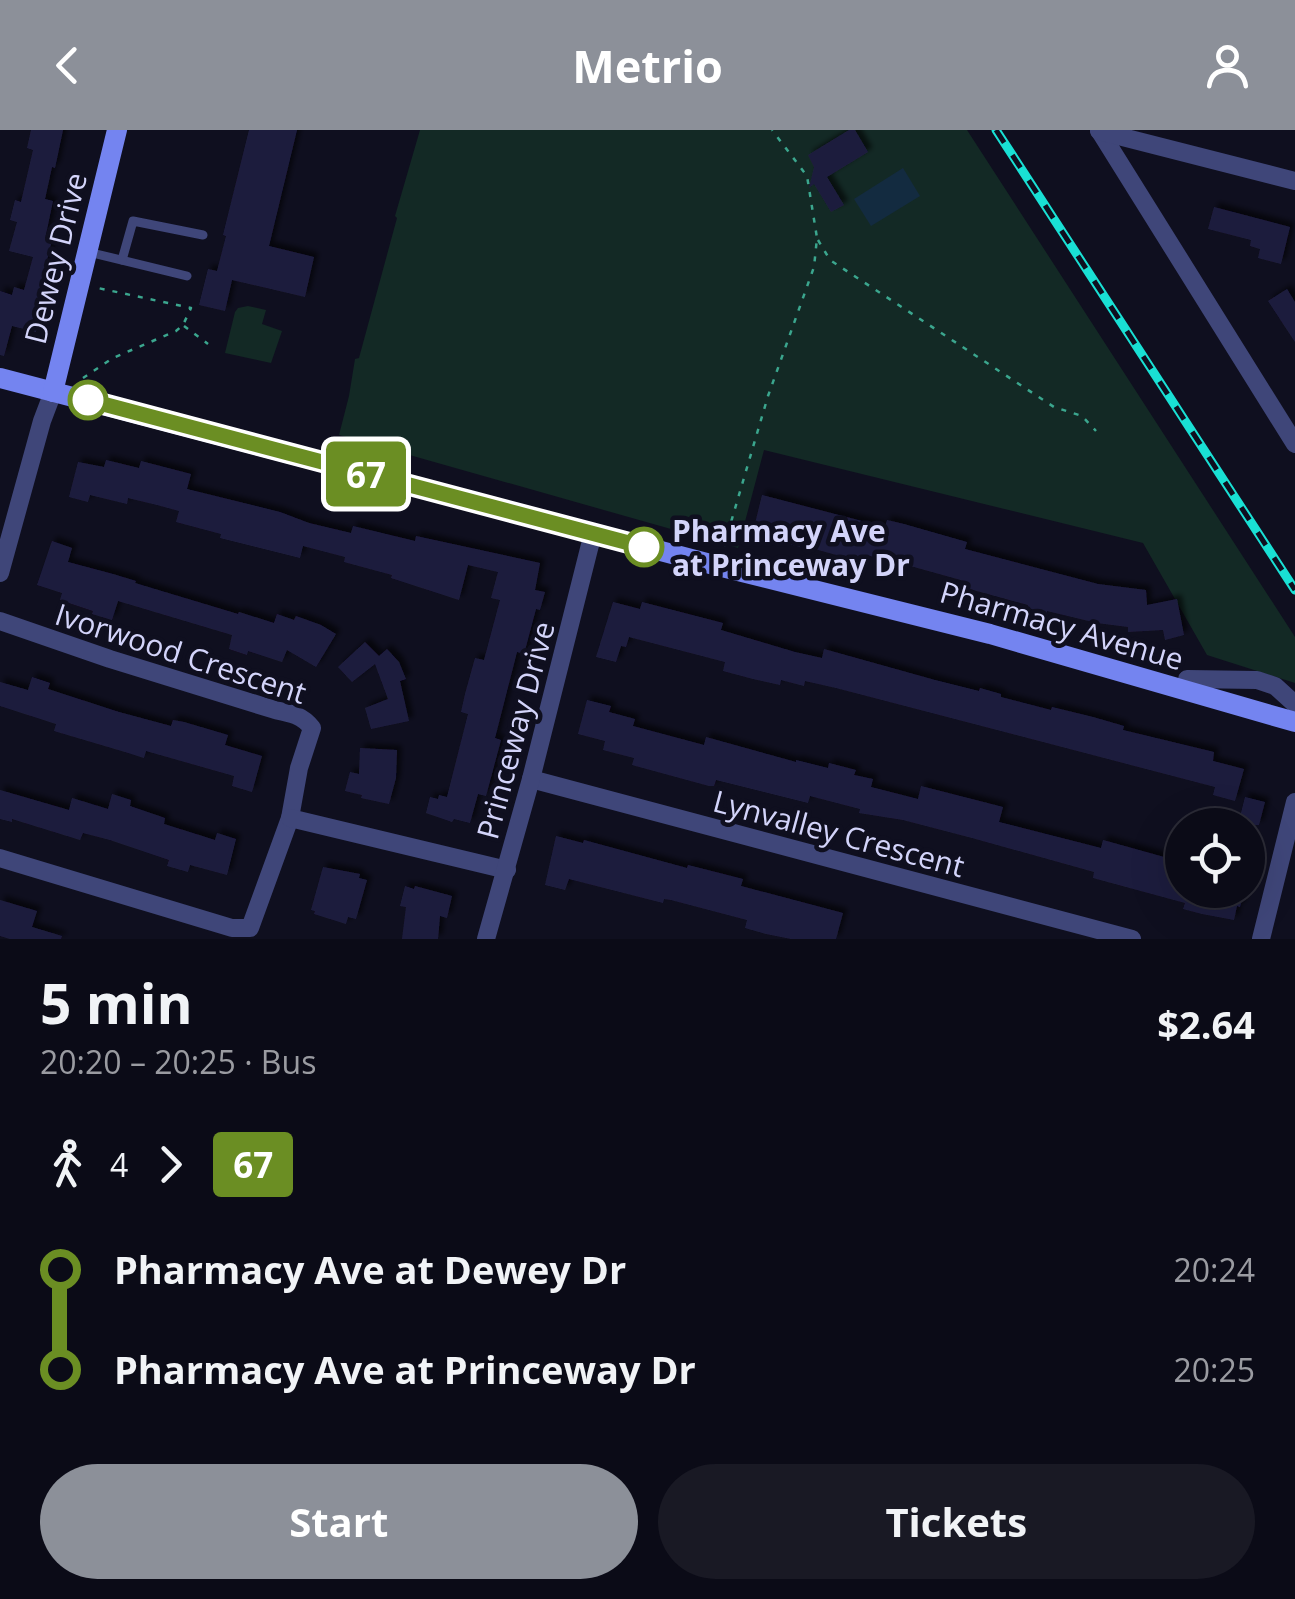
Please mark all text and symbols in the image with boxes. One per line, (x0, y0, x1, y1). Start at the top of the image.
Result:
text: Metrio (572, 35, 723, 96)
icon: back (40, 38, 95, 93)
icon: person (1200, 38, 1255, 93)
street label: Dewey Drive (14, 168, 96, 348)
unlabelled marker (69, 381, 107, 419)
line badge: 67 (321, 442, 411, 506)
text: 67 (346, 451, 386, 498)
place label: Pharmacy Ave at Princeway Dr (672, 510, 910, 585)
marker: Pharmacy Ave at Princeway Dr (625, 528, 663, 566)
street label: Pharmacy Avenue (935, 571, 1189, 679)
street label: Ivorwood Crescent (50, 593, 312, 713)
street label: Princeway Drive (466, 617, 564, 843)
street label: Lynvalley Crescent (709, 780, 969, 886)
map controls (1165, 808, 1265, 908)
button: locate (1165, 808, 1265, 908)
text: 5 min (40, 965, 193, 1040)
text: $2.64 (1157, 998, 1255, 1050)
text: 20:20 – 20:25 · Bus (40, 1040, 316, 1083)
icon: walk (40, 1137, 95, 1192)
icon: forward (143, 1137, 198, 1192)
text: 67 (233, 1141, 273, 1188)
text: 4 (110, 1143, 128, 1186)
text: Pharmacy Ave at Dewey Dr (114, 1243, 626, 1295)
text: 20:24 (1173, 1248, 1255, 1291)
text: Pharmacy Ave at Princeway Dr (114, 1343, 696, 1395)
text: 20:25 (1173, 1348, 1255, 1391)
button: Start (40, 1464, 638, 1579)
button: Tickets (658, 1464, 1255, 1579)

